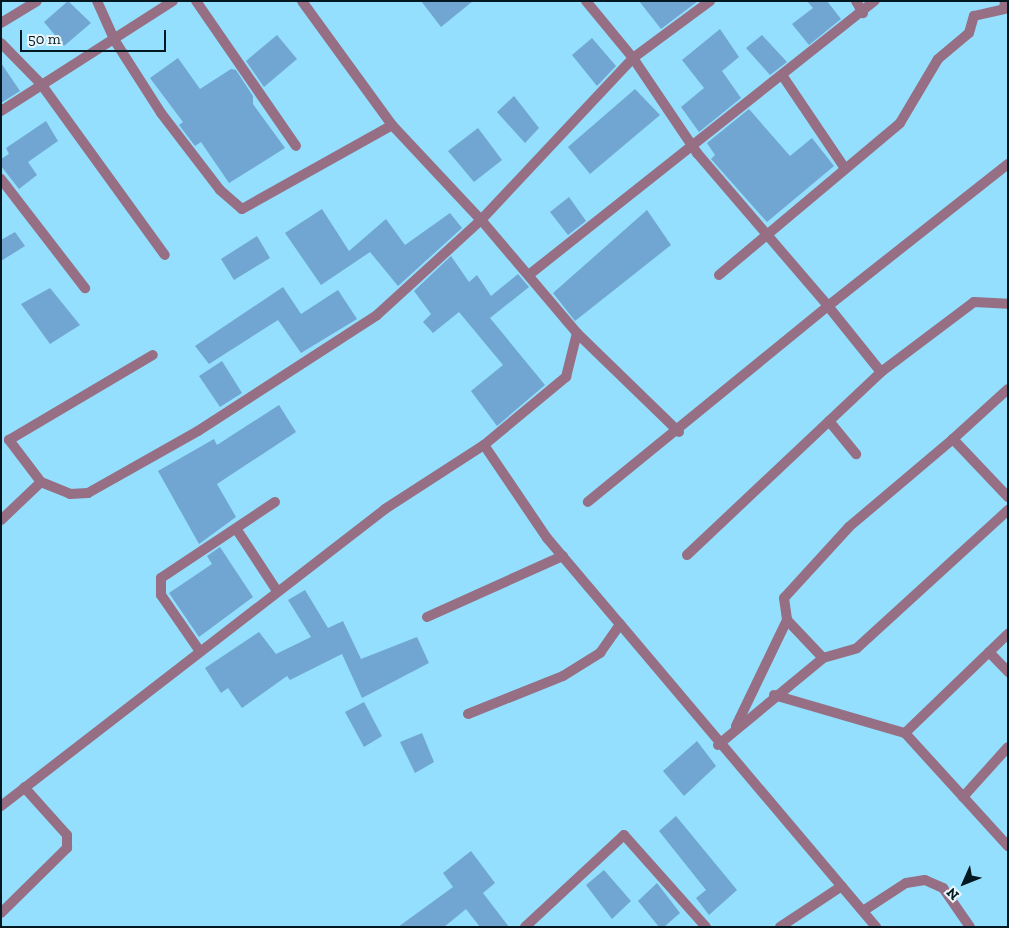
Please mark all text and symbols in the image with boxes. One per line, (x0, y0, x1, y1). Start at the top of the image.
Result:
scale bar (22, 20, 169, 52)
text: 50 m (28, 30, 61, 48)
north arrow (939, 858, 989, 908)
text: N (943, 884, 963, 904)

